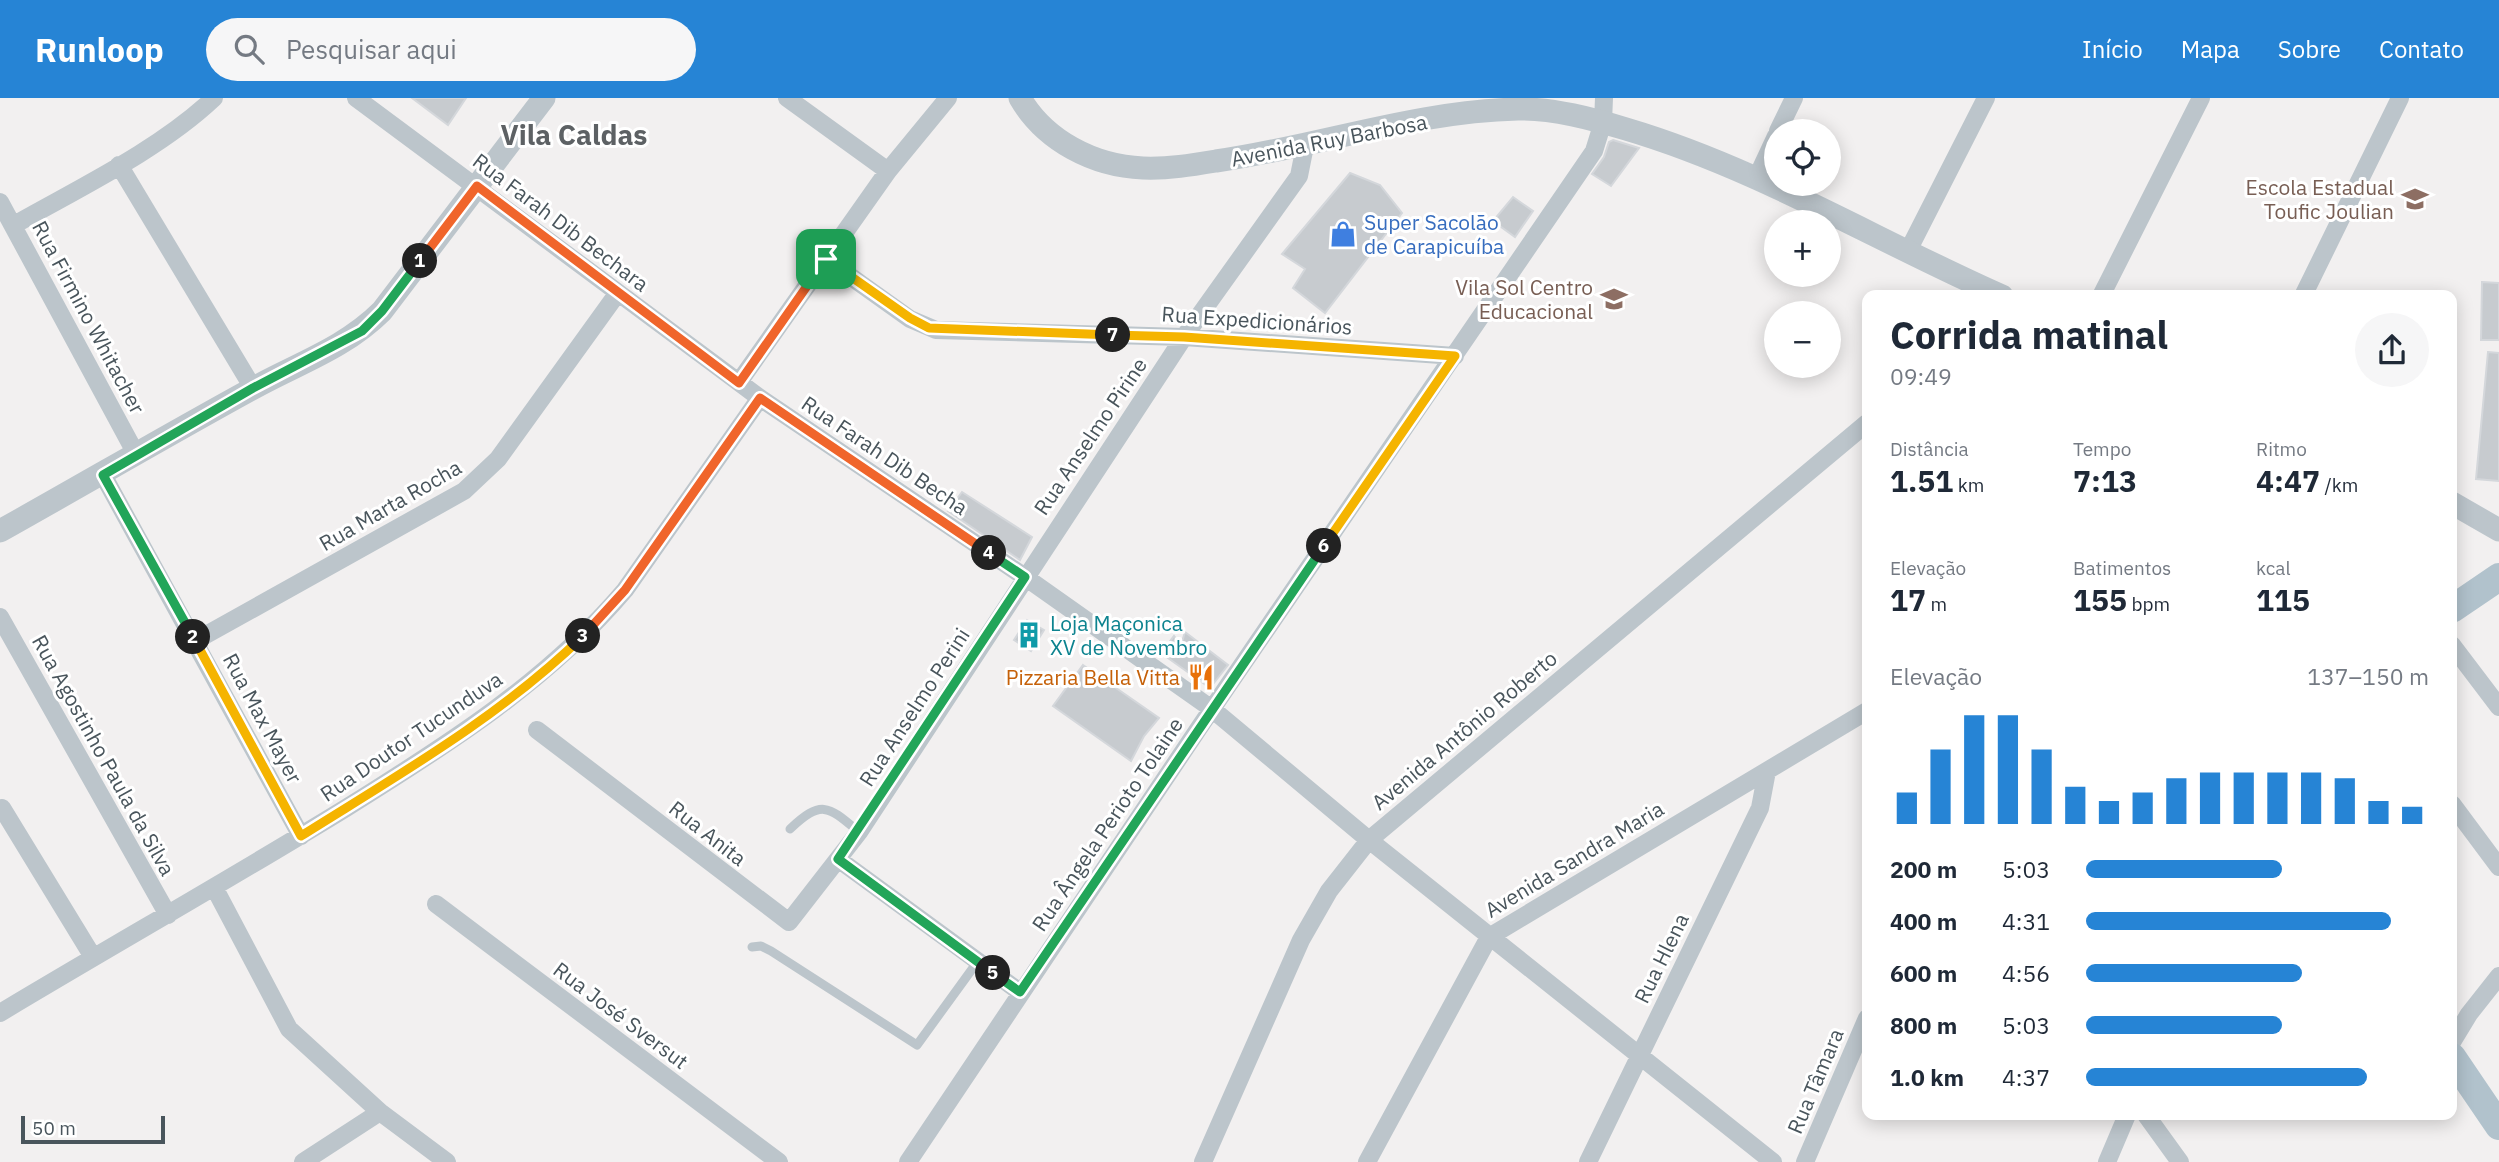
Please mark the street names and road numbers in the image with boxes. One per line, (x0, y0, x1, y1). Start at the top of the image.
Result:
street label: Avenida Ruy Barbosa (1229, 107, 1429, 173)
street label: Rua Farah Dib Bechara (467, 147, 655, 297)
street label: Rua Firmino Whitacher (26, 216, 152, 419)
street label: Rua Expedicionários (1161, 299, 1353, 341)
street label: Rua Anselmo Pirine (1027, 352, 1153, 520)
street label: Rua Farah Dib Becha (796, 389, 974, 521)
street label: Rua Marta Rocha (314, 453, 466, 557)
street label: Rua Anselmo Perini (852, 622, 976, 792)
street label: Rua Agostinho Paula da Silva (26, 630, 182, 880)
street label: Avenida Antônio Roberto (1365, 644, 1563, 816)
street label: Rua Max Mayer (217, 648, 309, 788)
street label: Rua Doutor Tucunduva (315, 665, 507, 807)
street label: Rua Ângela Perioto Tolaine (1025, 712, 1189, 936)
street label: Rua Anita (664, 794, 752, 872)
street label: Avenida Sandra Maria (1479, 794, 1669, 924)
street label: Rua Hlena (1627, 908, 1695, 1008)
street label: Rua José Sversut (548, 955, 694, 1075)
street label: Rua Tâmara (1780, 1024, 1850, 1138)

